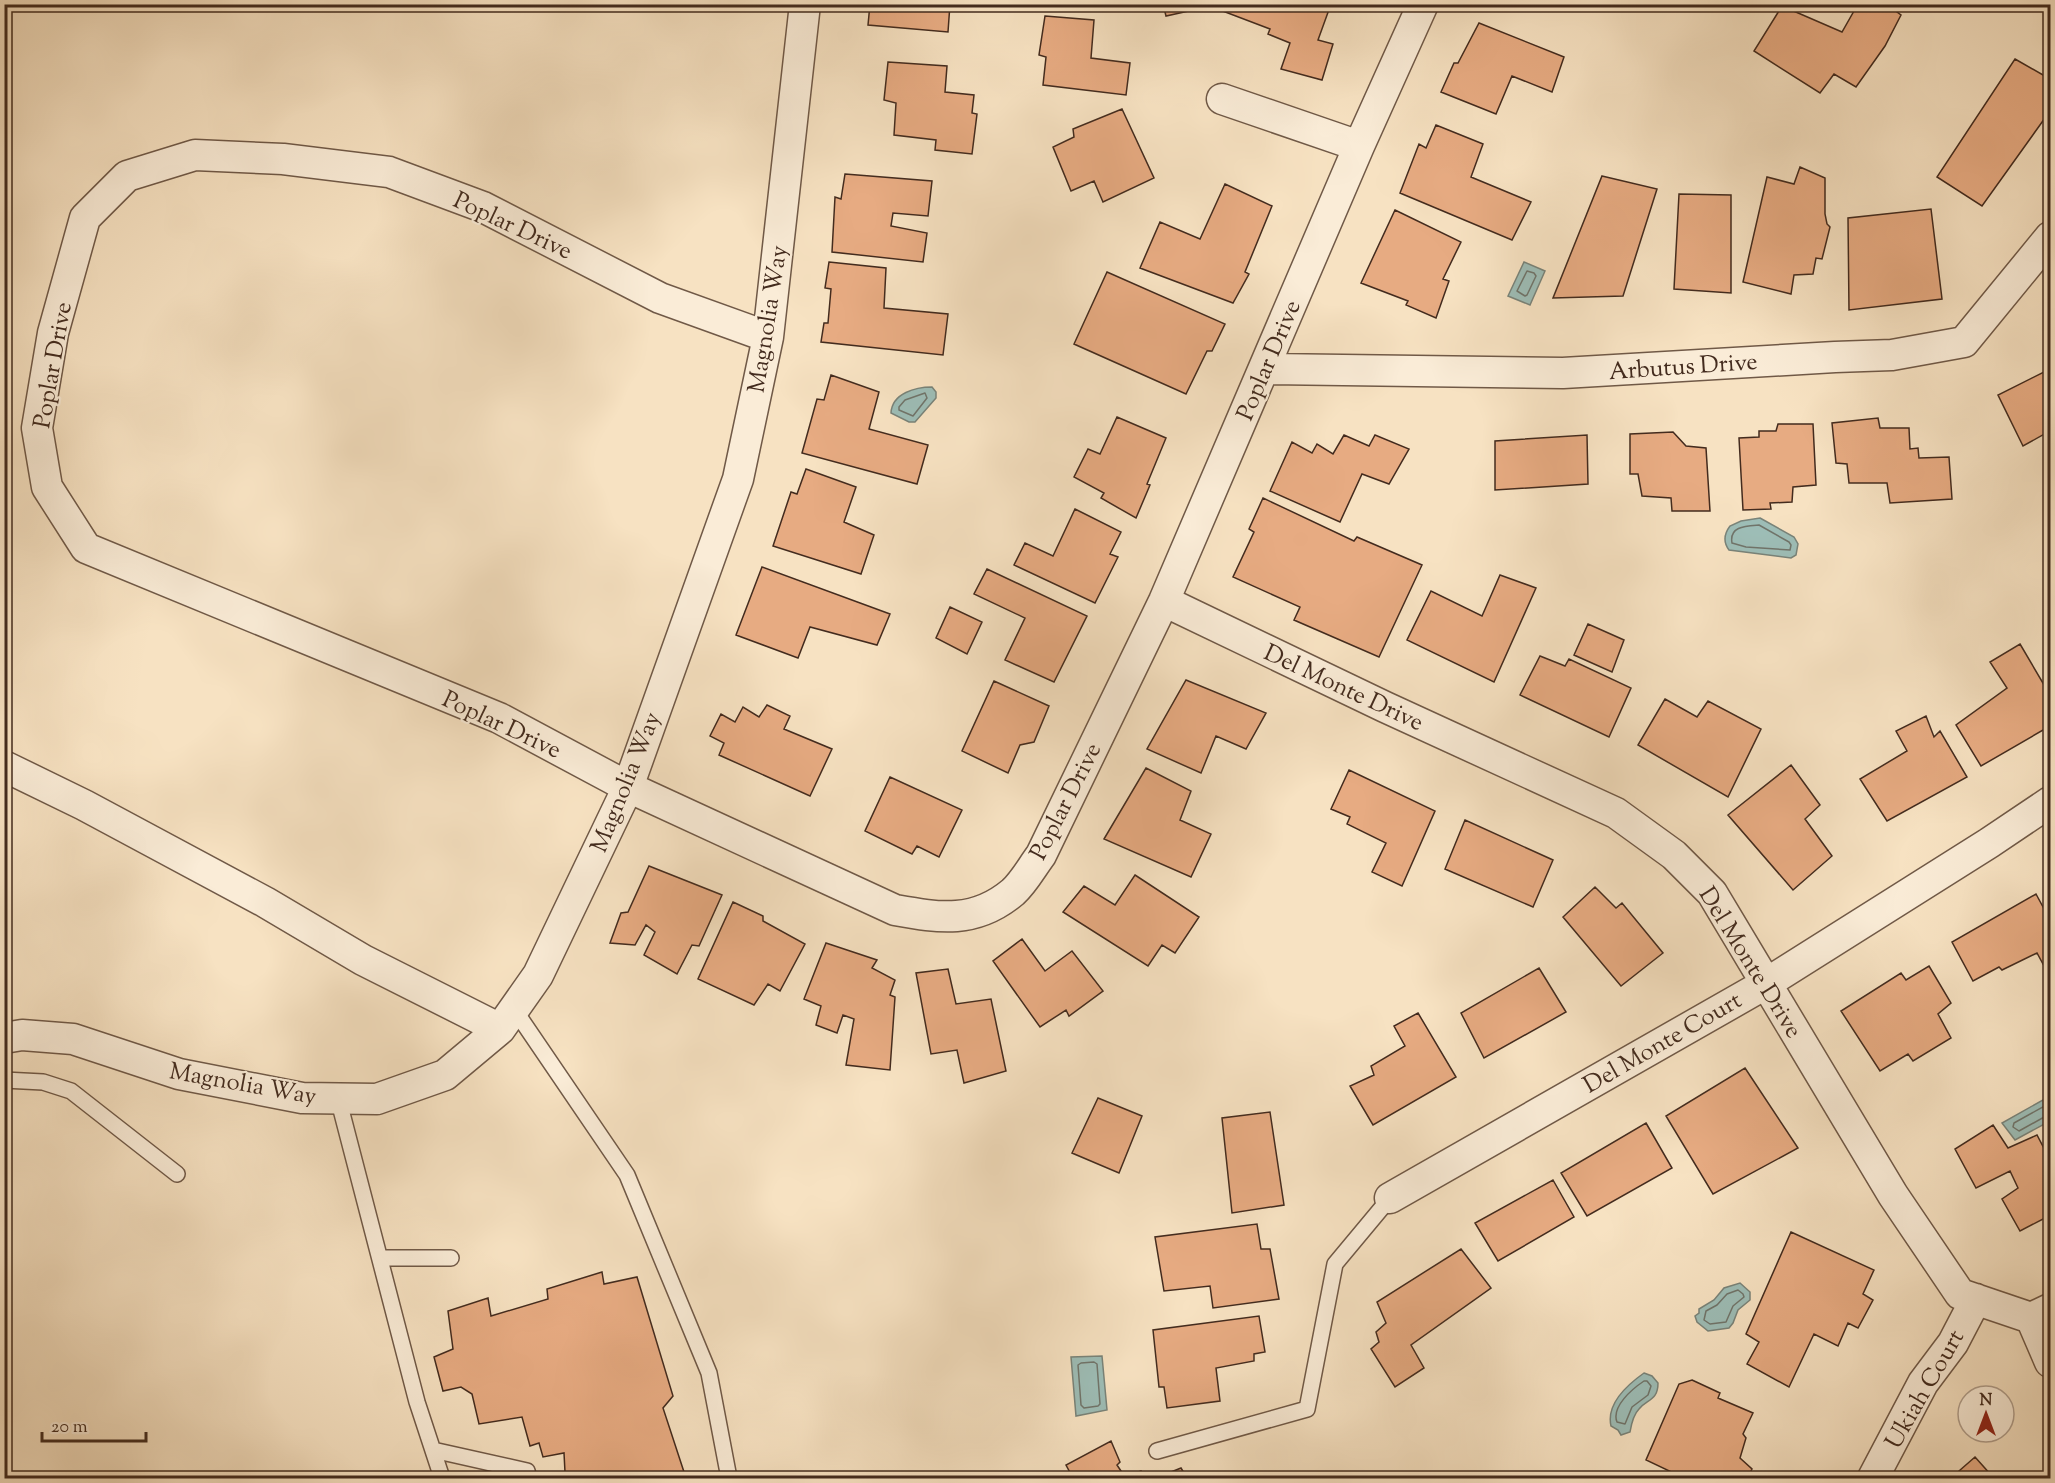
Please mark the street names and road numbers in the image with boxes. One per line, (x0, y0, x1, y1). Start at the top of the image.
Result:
street label: Poplar Drive (447, 184, 577, 269)
street label: Magnolia Way (741, 243, 797, 396)
street label: Poplar Drive (1229, 295, 1310, 426)
street label: Poplar Drive (26, 299, 82, 431)
street label: Arbutus Drive (1608, 346, 1759, 390)
street label: Del Monte Drive (1258, 637, 1429, 741)
street label: Poplar Drive (436, 683, 566, 768)
street label: Magnolia Way (583, 707, 671, 858)
street label: Poplar Drive (1023, 737, 1111, 867)
street label: Del Monte Drive (1689, 881, 1810, 1045)
street label: Del Monte Court (1577, 985, 1749, 1103)
street label: Magnolia Way (166, 1055, 319, 1115)
street label: Ukiah Court (1878, 1324, 1974, 1456)

